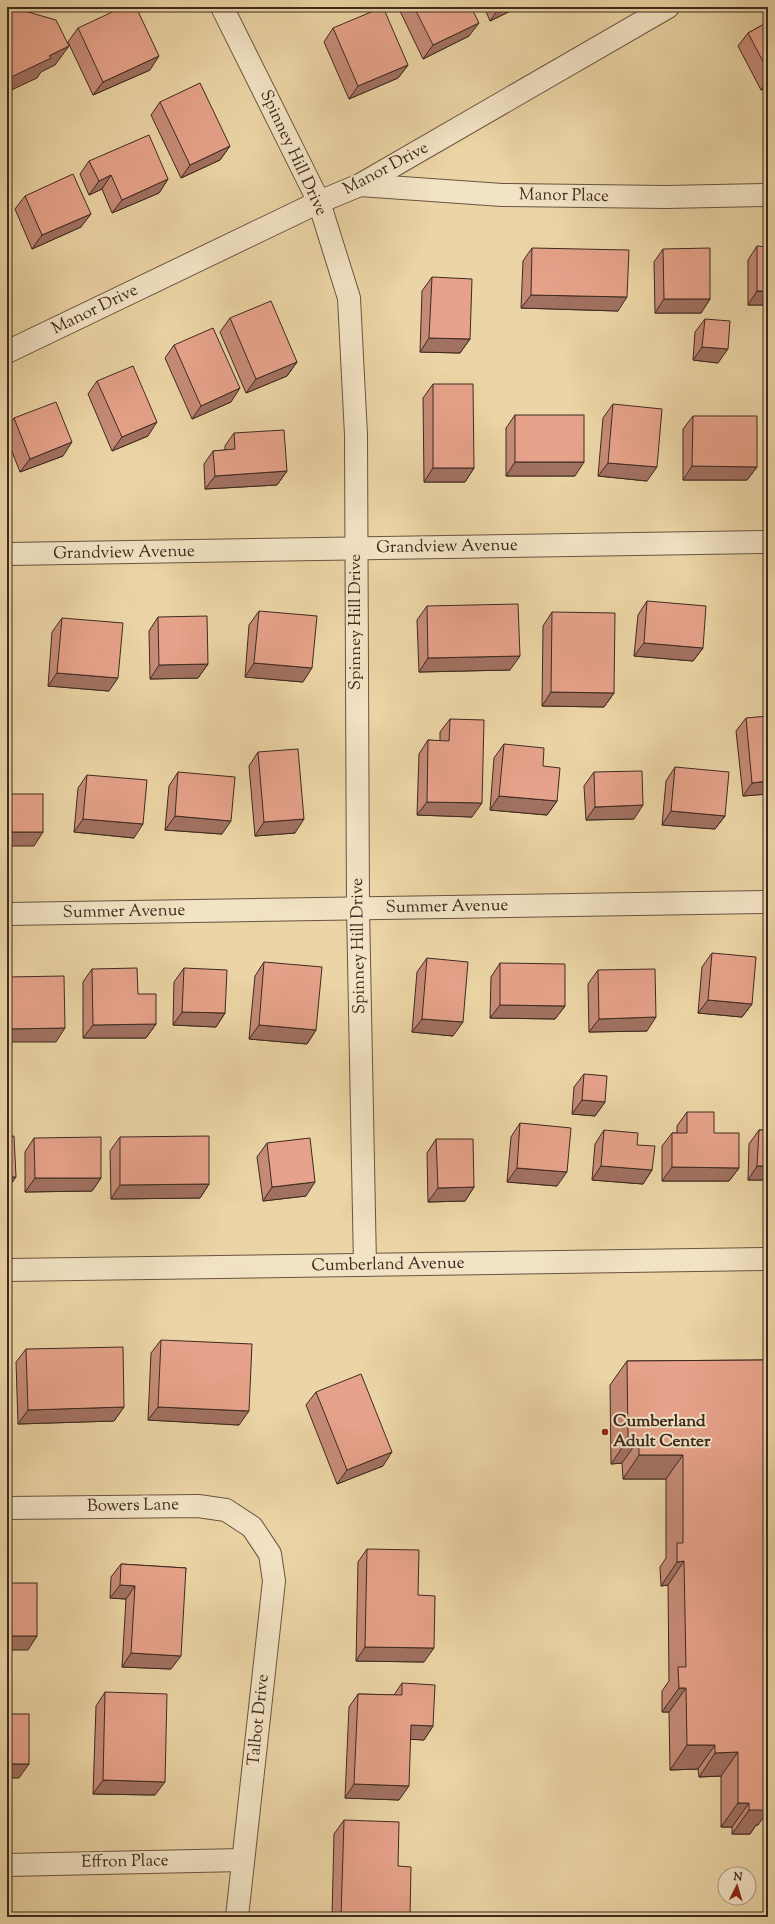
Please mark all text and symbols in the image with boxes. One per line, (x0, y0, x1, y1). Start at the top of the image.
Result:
street label: Spinney Hill Drive (253, 86, 333, 220)
street label: Manor Drive (339, 136, 433, 202)
street label: Manor Place (519, 183, 609, 209)
street label: Manor Drive (48, 279, 142, 341)
street label: Grandview Avenue (376, 534, 518, 560)
street label: Grandview Avenue (53, 540, 195, 566)
street label: Spinney Hill Drive (344, 554, 368, 690)
street label: Spinney Hill Drive (346, 878, 372, 1014)
street label: Summer Avenue (386, 894, 509, 920)
street label: Summer Avenue (63, 899, 186, 925)
street label: Cumberland Avenue (311, 1252, 465, 1278)
place label: Cumberland Adult Center (613, 1410, 711, 1454)
marker: Cumberland Adult Center (600, 1427, 610, 1437)
street label: Bowers Lane (87, 1493, 179, 1519)
street label: Talbot Drive (242, 1673, 276, 1767)
street label: Effron Place (81, 1849, 169, 1875)
north arrow (717, 1866, 757, 1906)
text: N (732, 1869, 743, 1885)

